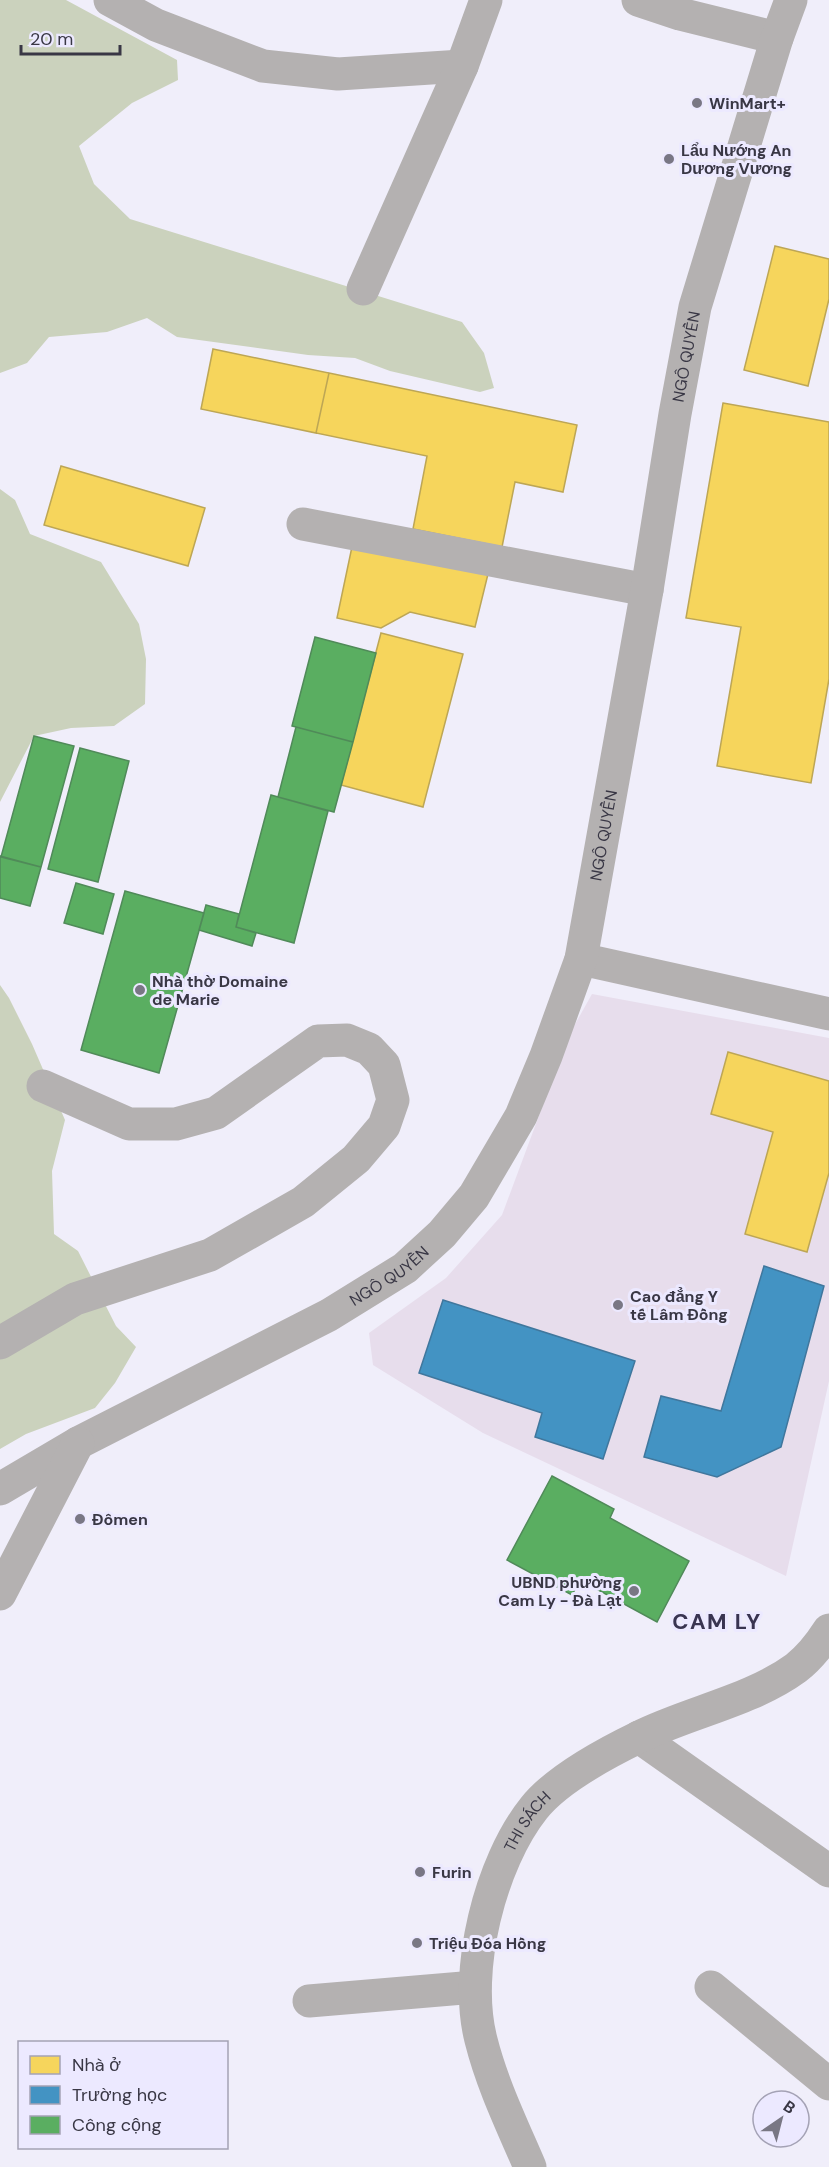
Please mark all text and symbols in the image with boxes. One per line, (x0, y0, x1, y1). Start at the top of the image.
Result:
scale bar (21, 18, 120, 56)
text: 20 m (30, 27, 73, 51)
place label: WinMart+ (709, 93, 786, 114)
marker: WinMart+ (690, 96, 704, 110)
place label: Lẩu Nướng An Dương Vương (681, 140, 792, 179)
marker: Lẩu Nướng An Dương Vương (662, 152, 676, 166)
street label: NGÔ QUYỀN (667, 309, 705, 404)
street label: NGÔ QUYỀN (585, 788, 622, 883)
place label: Nhà thờ Domaine de Marie (152, 971, 288, 1010)
marker: Nhà thờ Domaine de Marie (133, 983, 147, 997)
street label: NGÔ QUYỀN (346, 1241, 433, 1311)
place label: Cao đẳng Y tế Lâm Đồng (630, 1286, 728, 1325)
marker: Cao đẳng Y tế Lâm Đồng (611, 1298, 625, 1312)
place label: Đômen (92, 1509, 148, 1530)
marker: Đômen (73, 1512, 87, 1526)
place label: UBND phường Cam Ly - Đà Lạt (498, 1572, 622, 1611)
marker: UBND phường Cam Ly - Đà Lạt (627, 1584, 641, 1598)
district label: CAM LY (672, 1607, 762, 1636)
street label: THI SÁCH (499, 1786, 555, 1855)
place label: Furin (432, 1862, 472, 1883)
marker: Furin (413, 1865, 427, 1879)
place label: Triệu Đóa Hồng (429, 1933, 546, 1954)
marker: Triệu Đóa Hồng (410, 1936, 424, 1950)
legend (18, 2041, 228, 2149)
text: Nhà ở (72, 2053, 121, 2077)
text: Trường học (72, 2083, 167, 2107)
north arrow (751, 2089, 811, 2149)
text: B (779, 2096, 800, 2119)
text: Công cộng (72, 2113, 161, 2137)

